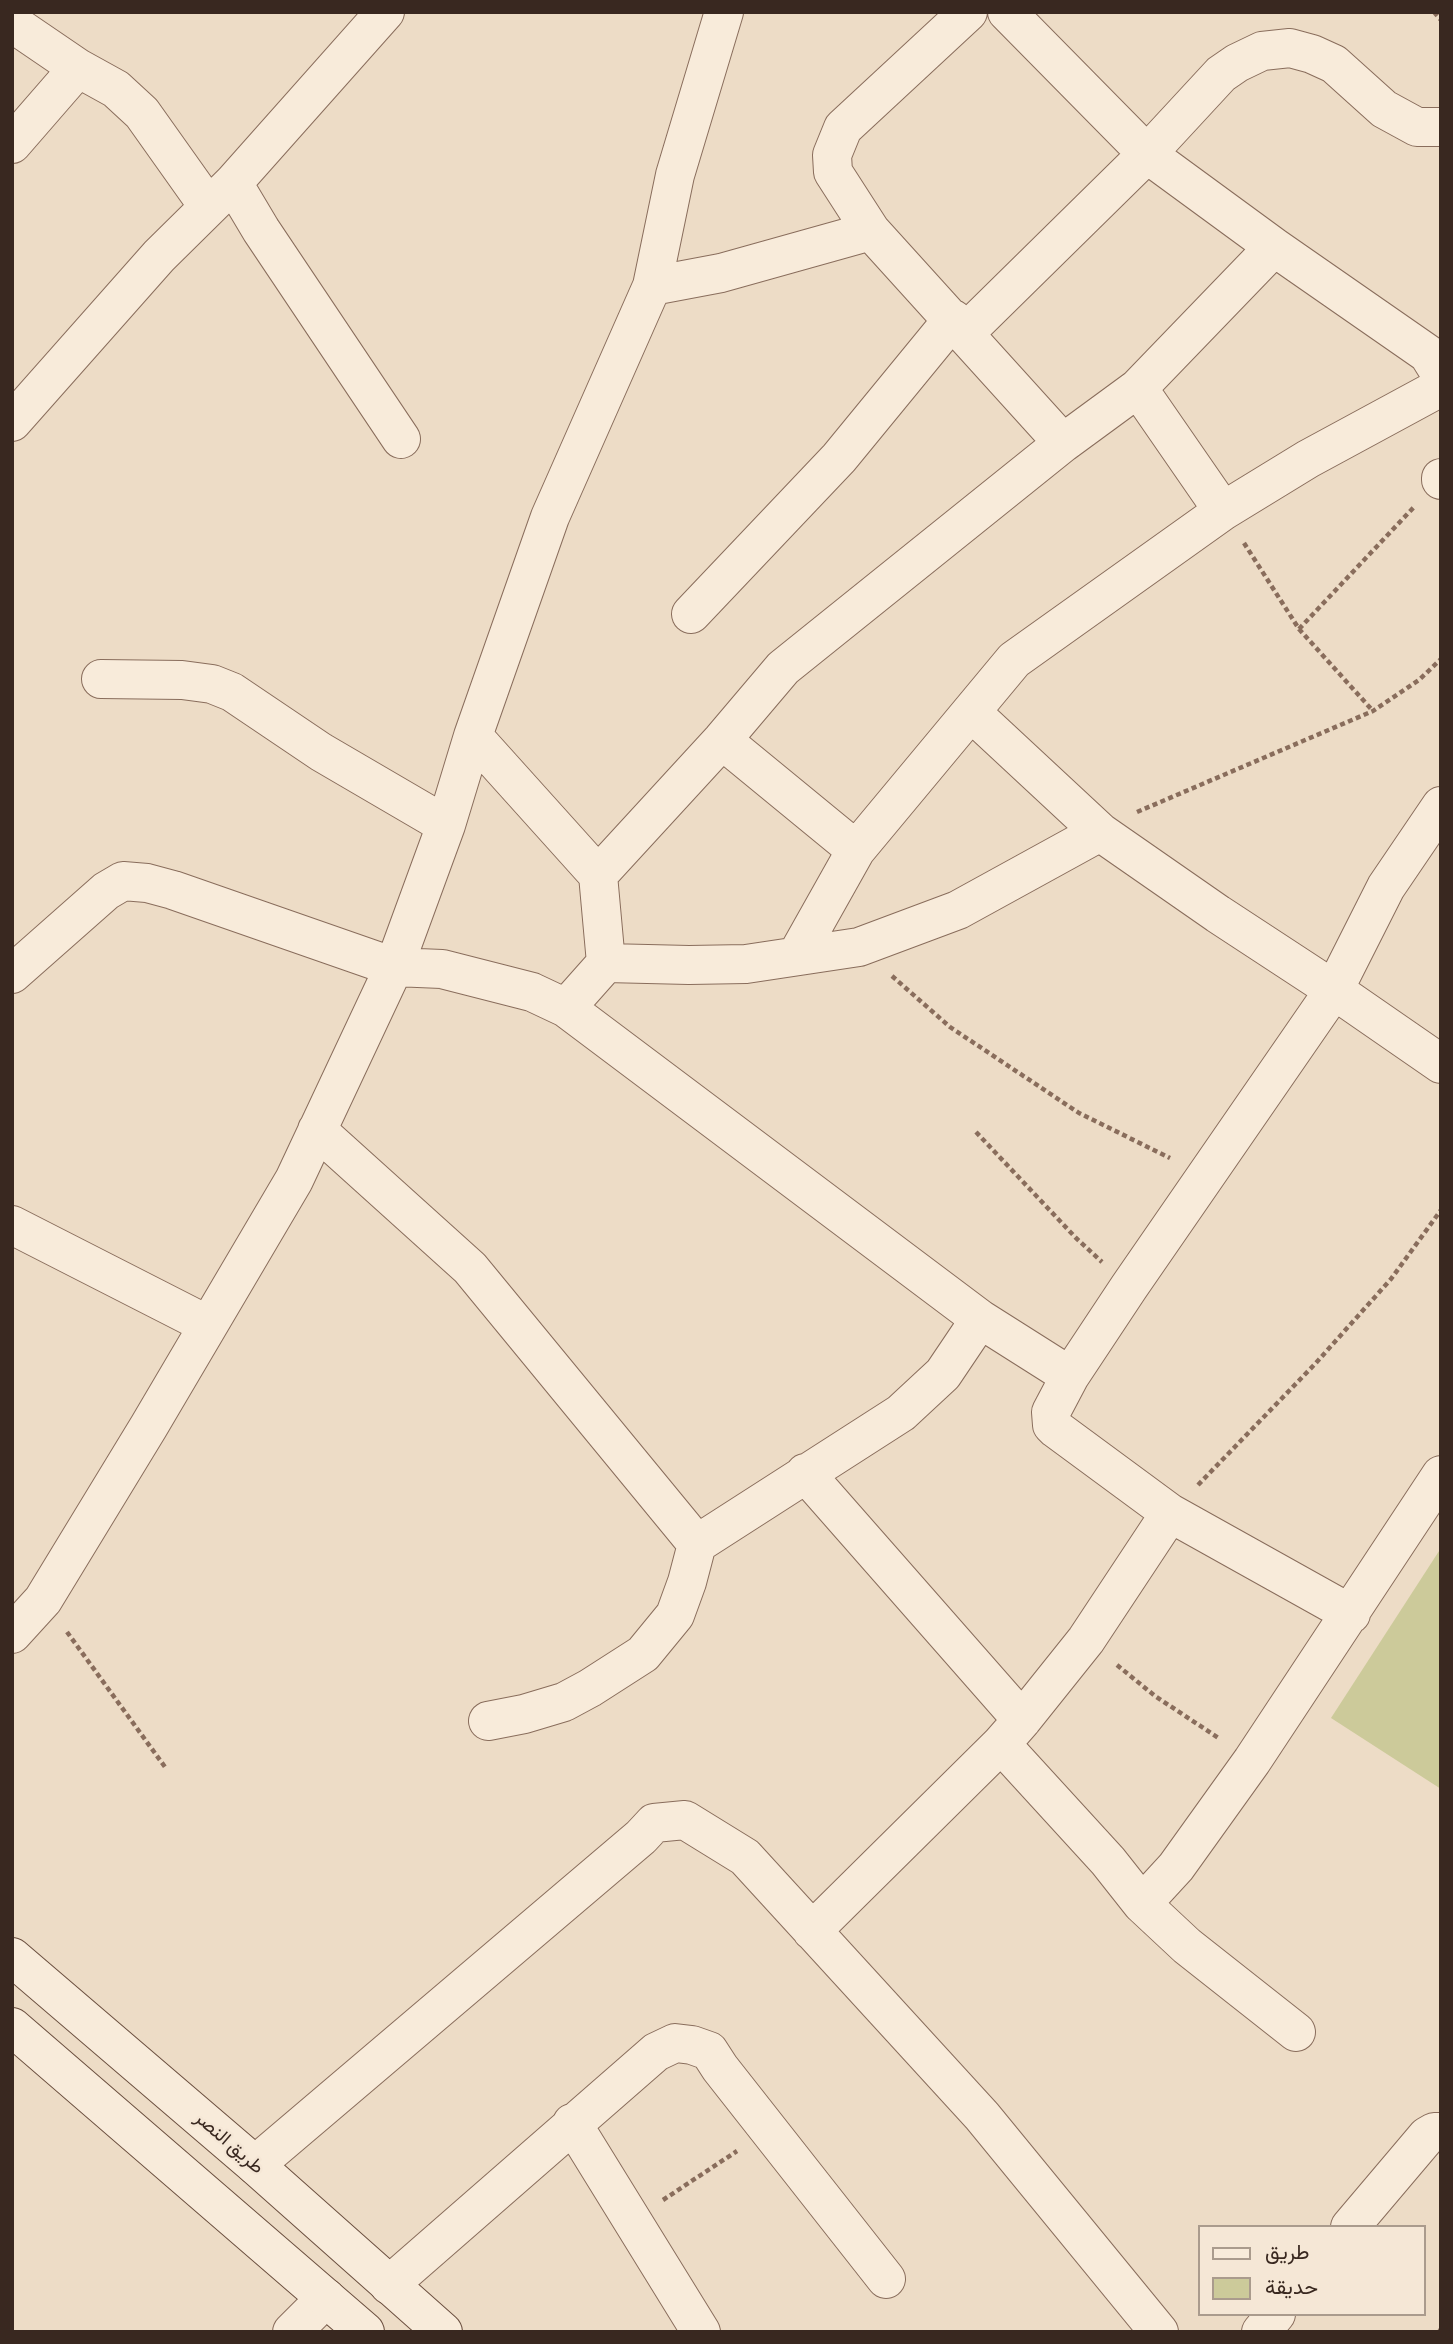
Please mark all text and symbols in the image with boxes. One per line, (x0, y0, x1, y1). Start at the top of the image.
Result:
street label: طريق النصر (190, 2107, 268, 2179)
legend (1198, 2225, 1425, 2316)
text: طريق (1265, 2239, 1310, 2265)
text: حديقة (1265, 2274, 1318, 2300)

